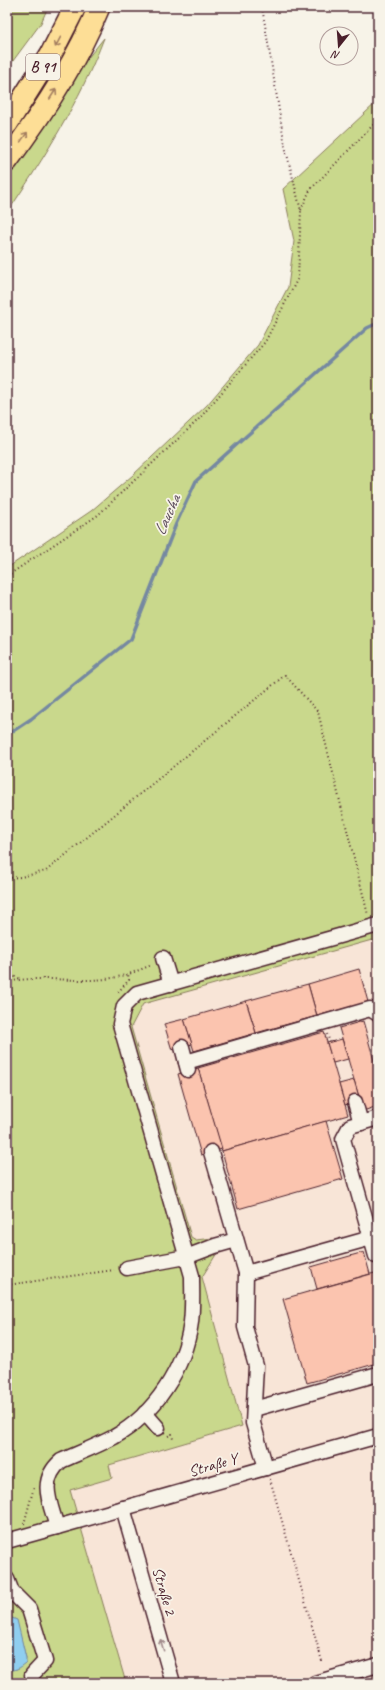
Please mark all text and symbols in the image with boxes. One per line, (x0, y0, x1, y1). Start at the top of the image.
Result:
north arrow (319, 26, 359, 66)
one-way arrow (53, 36, 61, 48)
text: N (329, 47, 341, 63)
road number: B 91 (26, 54, 60, 80)
one-way arrow (50, 88, 58, 100)
one-way arrow (20, 132, 29, 143)
water label: Laucha (149, 490, 186, 538)
street label: Straße Y (186, 1448, 242, 1481)
street label: Straße 2 (148, 1565, 181, 1619)
one-way arrow (158, 1639, 165, 1652)

